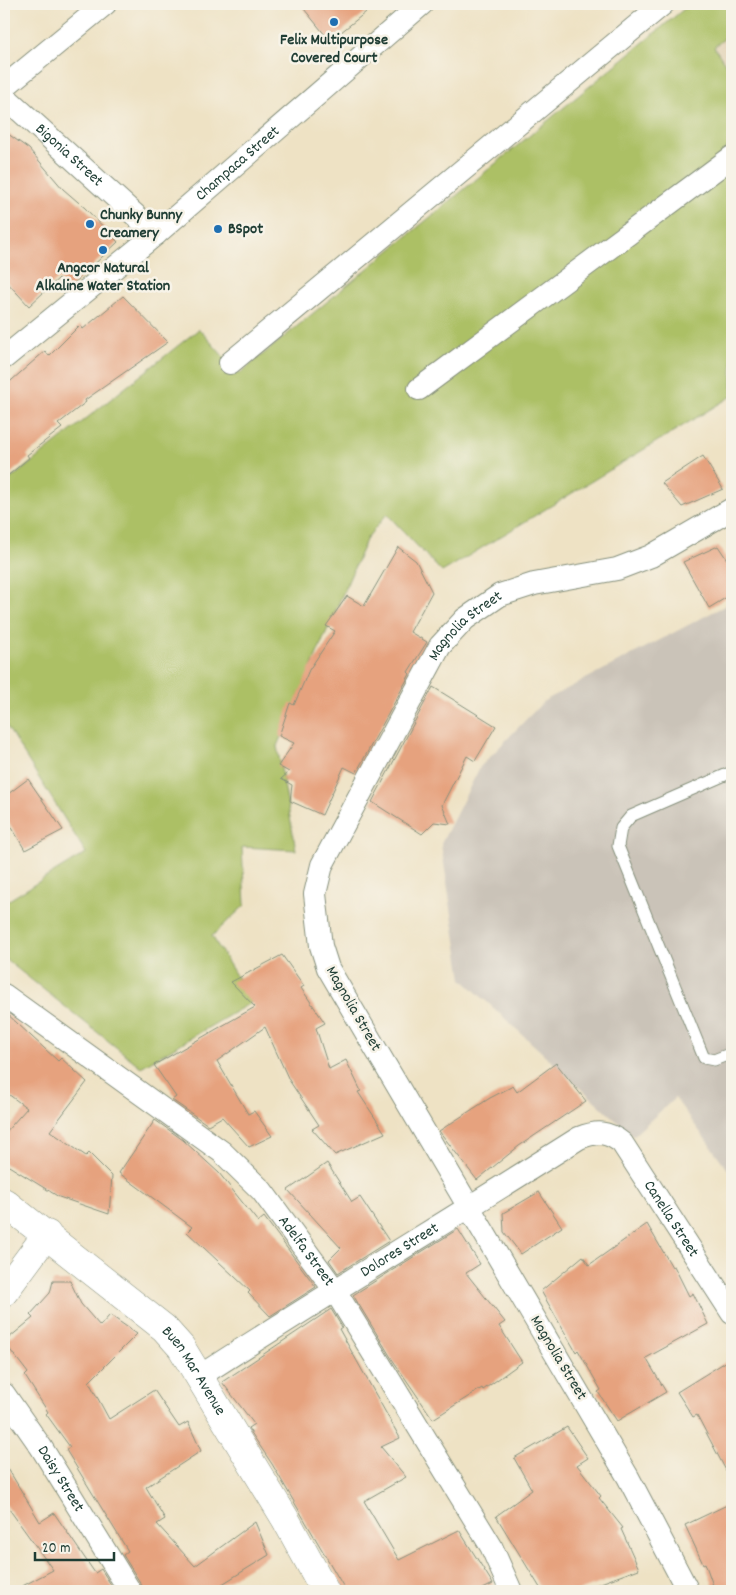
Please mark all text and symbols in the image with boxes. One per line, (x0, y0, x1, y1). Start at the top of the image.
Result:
marker: Felix Multipurpose Covered Court (328, 16, 340, 28)
place label: Felix Multipurpose Covered Court (280, 29, 388, 70)
street label: Bigonia Street (30, 118, 108, 192)
street label: Champaca Street (190, 120, 285, 207)
place label: Chunky Bunny Creamery (100, 204, 183, 245)
marker: Chunky Bunny Creamery (84, 218, 96, 230)
place label: BSpot (228, 218, 263, 241)
marker: BSpot (212, 223, 224, 235)
marker: Angcor Natural Alkaline Water Station (97, 244, 109, 256)
place label: Angcor Natural Alkaline Water Station (36, 257, 170, 298)
street label: Magnolia Street (423, 585, 507, 665)
street label: Magnolia Street (319, 962, 387, 1056)
street label: Canella Street (638, 1176, 705, 1262)
street label: Adelfa Street (272, 1211, 340, 1291)
street label: Dolores Street (356, 1217, 443, 1283)
street label: Magnolia Street (524, 1311, 592, 1405)
street label: Buen Mar Avenue (156, 1321, 231, 1420)
street label: Daisy Street (31, 1441, 90, 1517)
scale bar (35, 1530, 114, 1562)
text: 20 m (42, 1538, 70, 1560)

